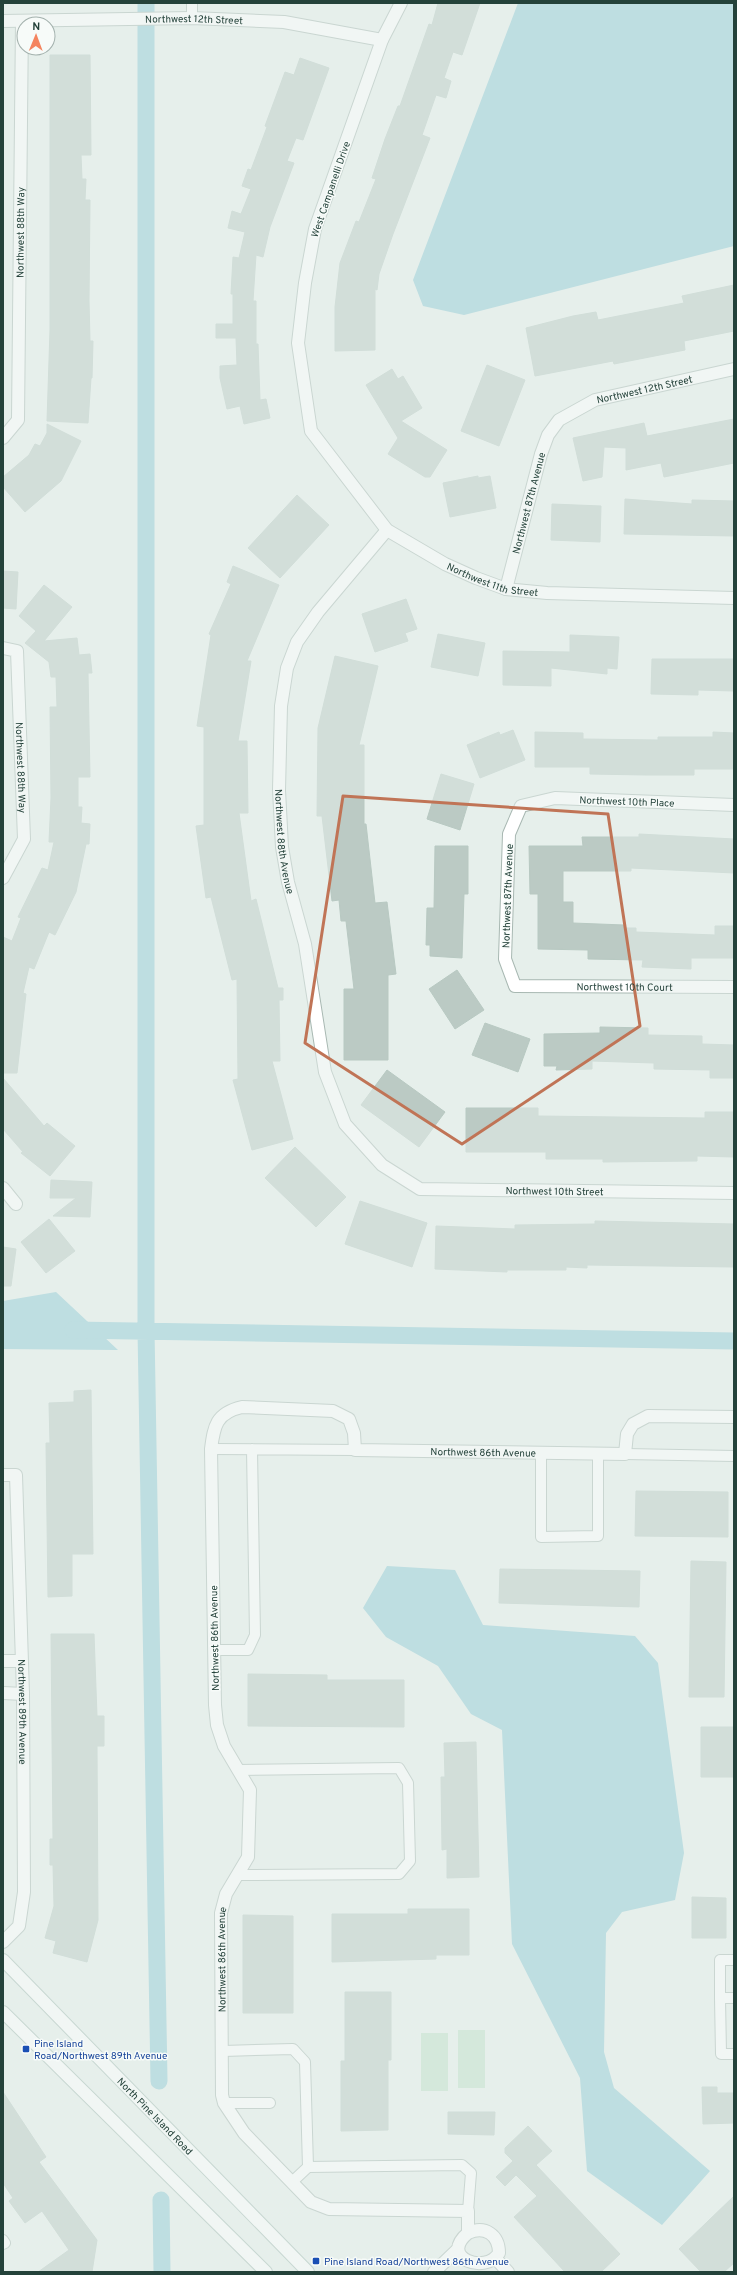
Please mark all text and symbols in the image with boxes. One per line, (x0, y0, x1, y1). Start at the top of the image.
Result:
street label: Northwest 12th Street (145, 13, 243, 28)
north arrow (16, 16, 56, 56)
text: N (32, 20, 40, 34)
street label: West Campanelli Drive (309, 140, 354, 239)
street label: Northwest 88th Way (14, 187, 28, 278)
street label: Northwest 12th Street (595, 373, 694, 407)
street label: Northwest 87th Avenue (510, 451, 549, 555)
street label: Northwest 11th Street (444, 561, 539, 600)
street label: Northwest 88th Way (12, 722, 28, 813)
street label: Northwest 88th Avenue (271, 789, 296, 896)
street label: Northwest 10th Place (579, 794, 675, 811)
street label: Northwest 87th Avenue (500, 844, 517, 948)
street label: Northwest 10th Court (576, 981, 673, 995)
street label: Northwest 10th Street (505, 1185, 604, 1199)
street label: Northwest 86th Avenue (430, 1446, 536, 1461)
street label: Northwest 86th Avenue (208, 1585, 223, 1691)
street label: Northwest 89th Avenue (14, 1659, 28, 1765)
street label: Northwest 86th Avenue (216, 1905, 230, 2012)
place label: Pine Island Road/Northwest 89th Avenue (34, 2038, 167, 2063)
marker: Pine Island Road/Northwest 89th Avenue (21, 2044, 31, 2054)
street label: North Pine Island Road (114, 2076, 195, 2158)
marker: Pine Island Road/Northwest 86th Avenue (311, 2256, 321, 2266)
place label: Pine Island Road/Northwest 86th Avenue (324, 2256, 509, 2269)

